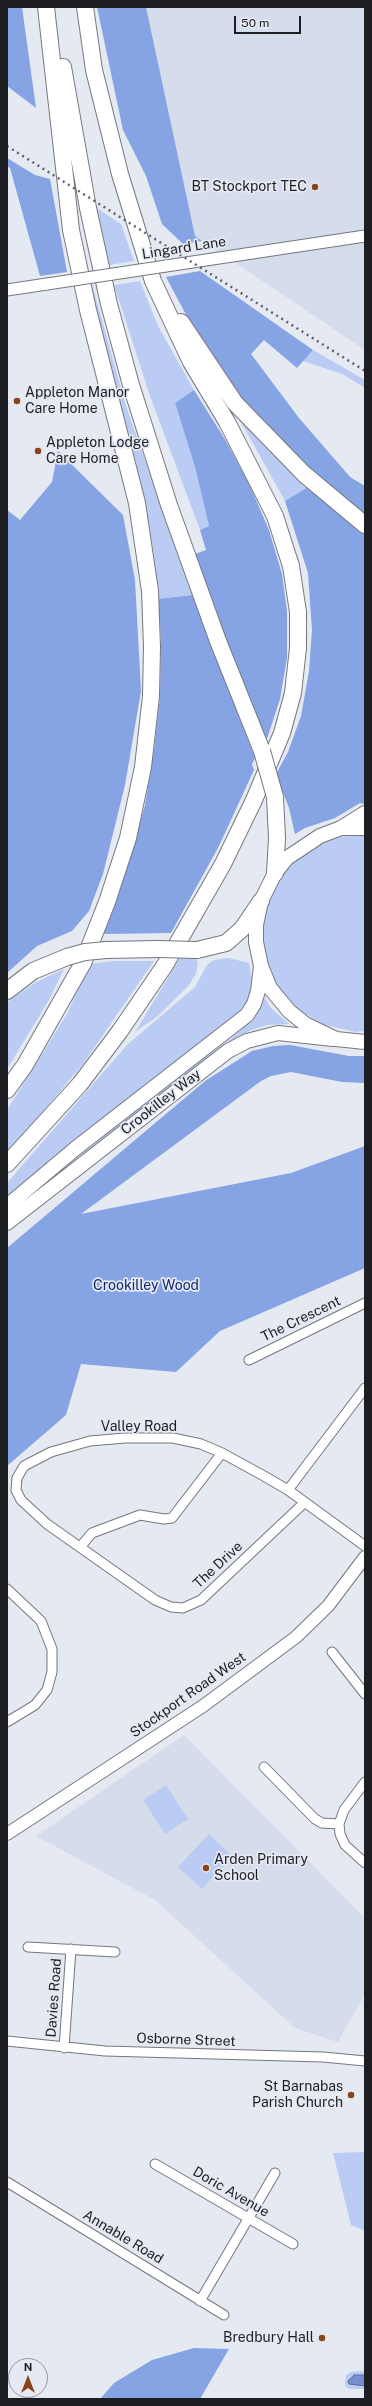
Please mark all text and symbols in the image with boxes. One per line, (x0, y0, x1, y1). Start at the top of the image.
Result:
scale bar (236, 8, 303, 34)
text: 50 m (241, 16, 269, 30)
place label: BT Stockport TEC (192, 179, 307, 195)
marker: BT Stockport TEC (310, 182, 320, 192)
street label: Lingard Lane (141, 233, 227, 263)
place label: Appleton Manor Care Home (25, 385, 129, 418)
marker: Appleton Manor Care Home (12, 396, 22, 406)
place label: Appleton Lodge Care Home (46, 435, 149, 468)
marker: Appleton Lodge Care Home (33, 446, 43, 456)
street label: Crookilley Way (118, 1066, 204, 1138)
park label: Crookilley Wood (93, 1278, 199, 1294)
street label: The Crescent (258, 1293, 344, 1345)
street label: Valley Road (101, 1419, 177, 1435)
street label: The Drive (190, 1538, 246, 1592)
street label: Stockport Road West (127, 1649, 249, 1741)
place label: Arden Primary School (214, 1852, 308, 1884)
marker: Arden Primary School (201, 1863, 211, 1873)
street label: Davies Road (43, 1958, 65, 2038)
street label: Osborne Street (136, 2030, 236, 2050)
place label: St Barnabas Parish Church (252, 2079, 343, 2112)
marker: St Barnabas Parish Church (346, 2090, 356, 2100)
street label: Doric Avenue (190, 2163, 272, 2221)
street label: Annable Road (80, 2206, 166, 2268)
place label: Bredbury Hall (223, 2330, 314, 2346)
marker: Bredbury Hall (317, 2333, 327, 2343)
north arrow (8, 2358, 48, 2398)
text: N (24, 2361, 32, 2373)

